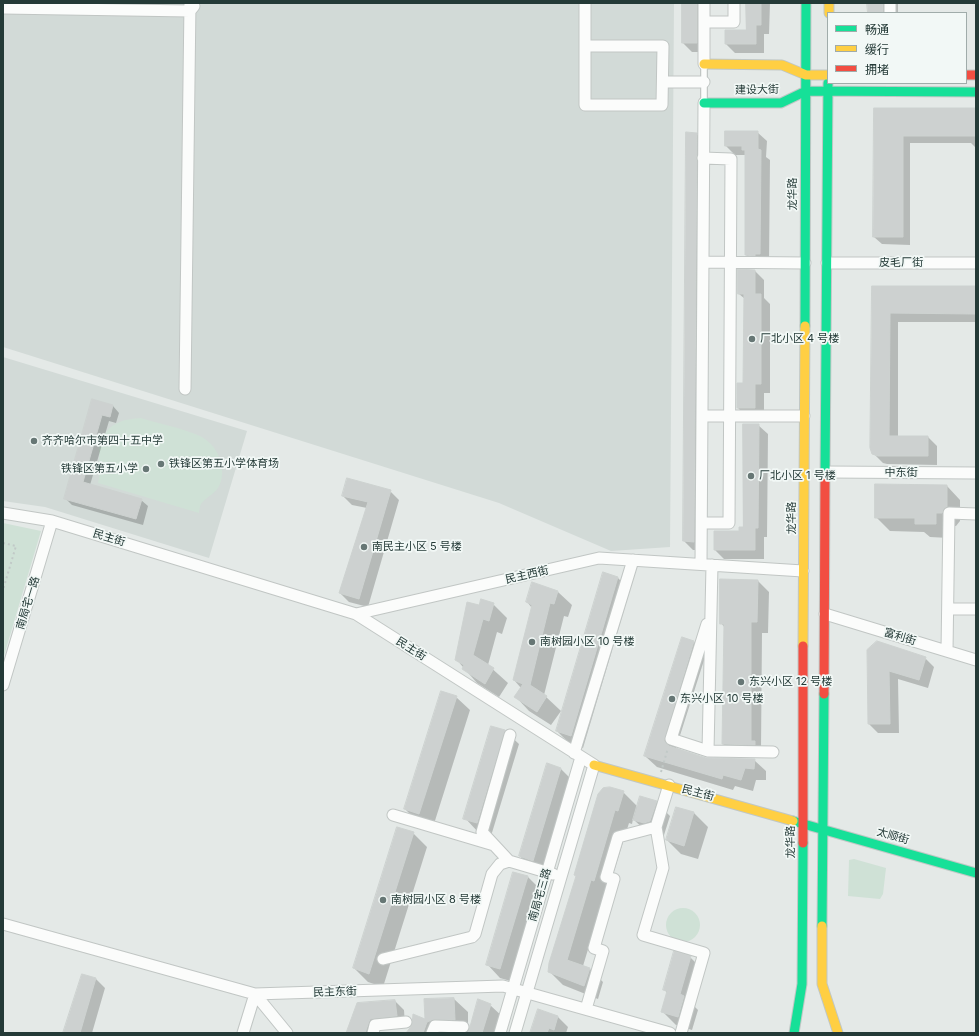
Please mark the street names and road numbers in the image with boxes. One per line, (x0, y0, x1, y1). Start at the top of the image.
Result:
street label: 建设大街 (735, 83, 779, 97)
street label: 龙华路 (786, 178, 800, 210)
street label: 皮毛厂街 (879, 256, 923, 270)
street label: 中东街 (885, 466, 917, 480)
street label: 龙华路 (785, 502, 799, 534)
street label: 民主街 (91, 527, 127, 549)
street label: 民主西街 (504, 564, 550, 586)
street label: 南局宅一路 (14, 575, 42, 631)
street label: 富利街 (882, 626, 918, 648)
street label: 民主街 (394, 635, 428, 663)
street label: 民主街 (680, 782, 716, 804)
street label: 太顺街 (875, 825, 911, 847)
street label: 龙华路 (784, 826, 798, 858)
street label: 南局宅三路 (526, 867, 554, 923)
street label: 民主东街 (313, 985, 357, 999)

